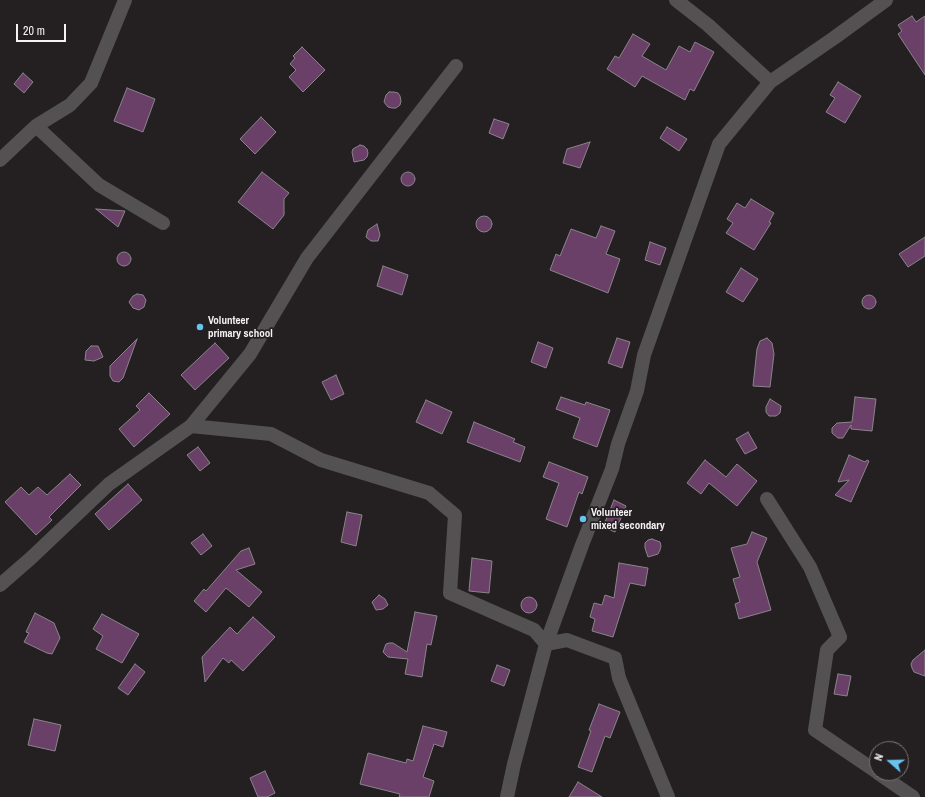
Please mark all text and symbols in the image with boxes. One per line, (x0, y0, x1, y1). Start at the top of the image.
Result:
scale bar (18, 16, 68, 42)
text: 20 m (23, 23, 45, 39)
place label: Volunteer primary school (208, 314, 273, 340)
marker: Volunteer primary school (195, 322, 205, 332)
place label: Volunteer mixed secondary (591, 506, 665, 532)
marker: Volunteer mixed secondary (578, 514, 588, 524)
north arrow (869, 741, 909, 781)
text: N (871, 752, 886, 763)

